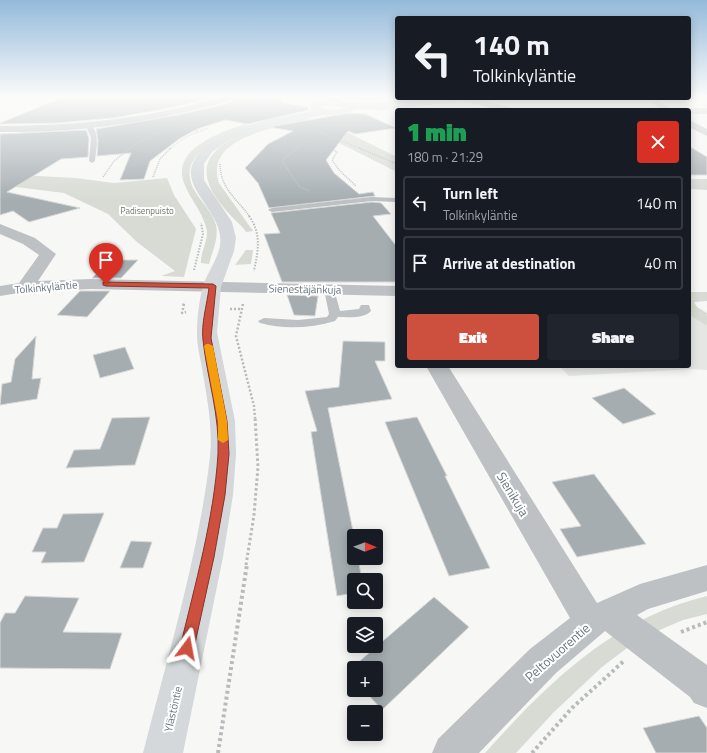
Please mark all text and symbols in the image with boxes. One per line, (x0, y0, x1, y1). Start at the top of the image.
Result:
text: 140 m (473, 23, 550, 66)
icon: left (407, 32, 459, 84)
text: Tolkinkyläntie (473, 62, 576, 89)
text: 1 min (407, 114, 467, 150)
button: close (637, 121, 679, 163)
text: 180 m · 21:29 (407, 147, 483, 167)
text: Turn left (443, 182, 498, 205)
icon: left (409, 192, 431, 214)
text: 140 m (636, 192, 677, 215)
park label: Padisenpuisto (120, 204, 174, 217)
text: Tolkinkyläntie (443, 205, 518, 225)
pin (89, 243, 123, 284)
icon: arrive (95, 249, 117, 271)
icon: arrive (409, 252, 431, 274)
text: Arrive at destination (443, 252, 576, 275)
text: 40 m (644, 252, 677, 275)
street label: Tolkinkyläntie (14, 276, 79, 298)
street label: Sienestäjänkuja (268, 280, 342, 298)
button: Exit (407, 314, 539, 360)
button: Share (547, 314, 679, 360)
street label: Sienikuja (492, 468, 534, 520)
north arrow (347, 529, 383, 565)
map controls (347, 529, 383, 741)
button: search (347, 573, 383, 609)
button: layers (347, 617, 383, 653)
street label: Peltovuorentie (520, 618, 594, 686)
position arrow (166, 627, 208, 669)
button: + (347, 661, 383, 697)
street label: Ylästöntie (160, 684, 186, 733)
button: − (347, 705, 383, 741)

